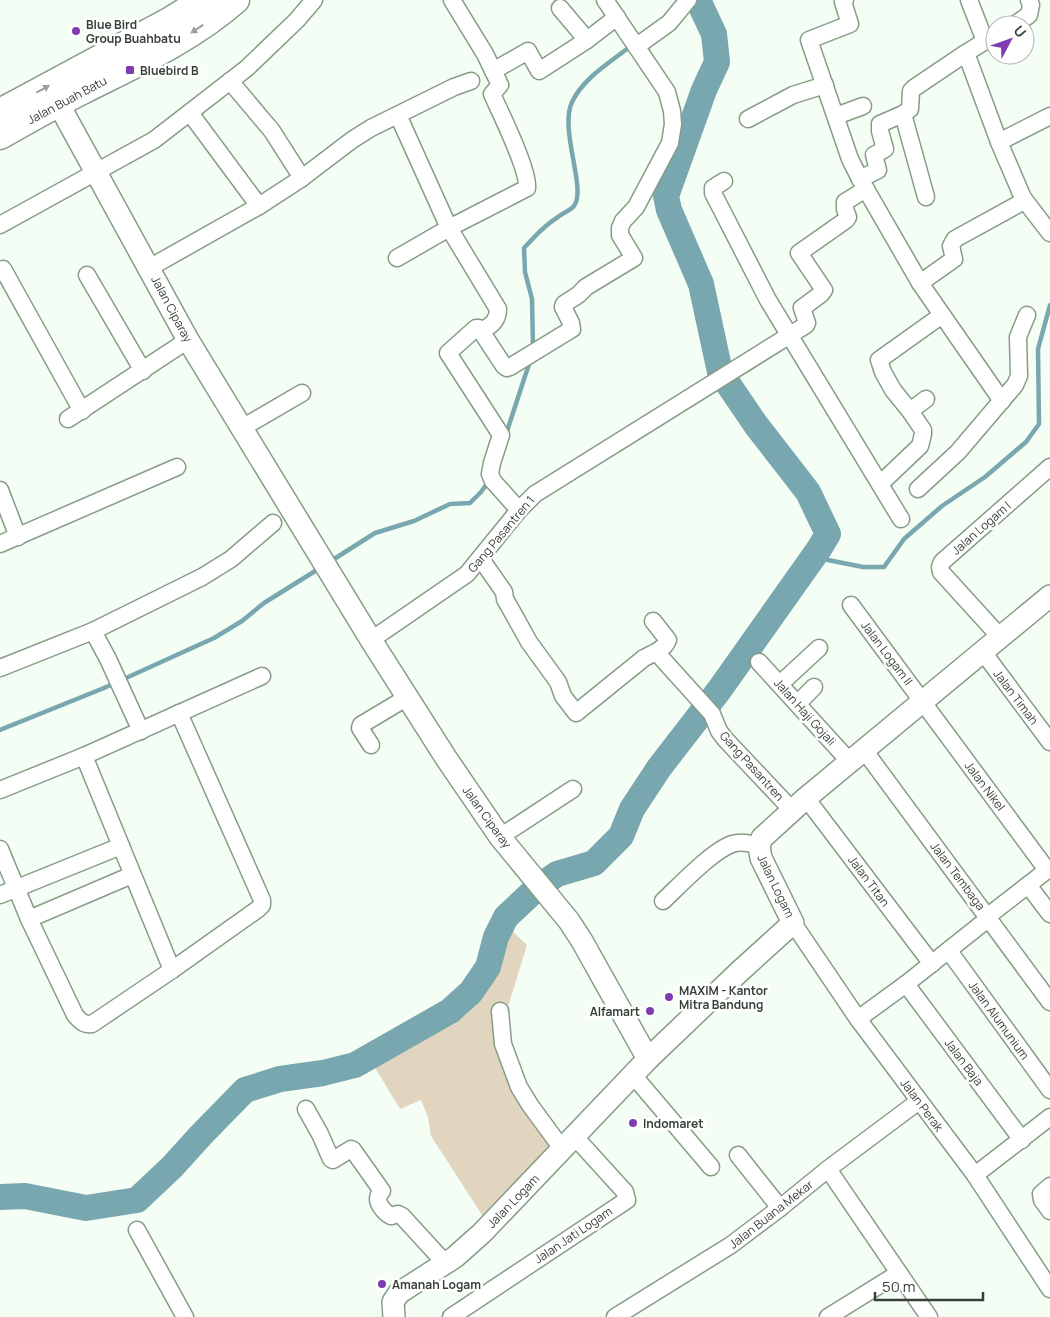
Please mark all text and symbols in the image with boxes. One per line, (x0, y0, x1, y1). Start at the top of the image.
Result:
north arrow (985, 15, 1035, 65)
place label: Blue Bird Group Buahbatu (86, 16, 181, 47)
text: U (1010, 21, 1031, 41)
one-way arrow (190, 24, 203, 34)
marker: Blue Bird Group Buahbatu (70, 25, 82, 37)
place label: Bluebird B (140, 62, 199, 79)
marker: Bluebird B (124, 64, 136, 76)
street label: Jalan Buah Batu (24, 72, 110, 128)
one-way arrow (36, 85, 50, 93)
street label: Jalan Ciparay (147, 273, 197, 346)
street label: Gang Pasantren 1 (464, 492, 538, 576)
street label: Jalan Logam I (948, 497, 1014, 559)
street label: Jalan Logam II (857, 617, 917, 689)
street label: Jalan Timah (990, 666, 1042, 728)
street label: Jalan Haji Gojali (770, 675, 840, 749)
street label: Gang Pasantren (716, 727, 788, 805)
street label: Jalan Nikel (961, 758, 1009, 814)
street label: Jalan Ciparay (459, 782, 516, 852)
street label: Jalan Tembaga (927, 838, 989, 914)
street label: Jalan Logam (753, 852, 799, 920)
street label: Jalan Titan (844, 852, 894, 910)
street label: Jalan Alumunium (965, 977, 1033, 1063)
place label: MAXIM - Kantor Mitra Bandung (679, 982, 768, 1013)
marker: MAXIM - Kantor Mitra Bandung (663, 991, 675, 1003)
place label: Alfamart (590, 1003, 640, 1020)
marker: Alfamart (644, 1005, 656, 1017)
street label: Jalan Baja (941, 1035, 987, 1089)
street label: Jalan Perak (897, 1075, 948, 1136)
place label: Indomaret (643, 1115, 703, 1132)
marker: Indomaret (627, 1117, 639, 1129)
street label: Jalan Logam (483, 1170, 543, 1232)
street label: Jalan Buana Mekar (725, 1175, 817, 1252)
street label: Jalan Jati Logam (531, 1203, 615, 1267)
scale bar (875, 1270, 982, 1302)
place label: Amanah Logam (392, 1276, 481, 1293)
text: 50 m (882, 1276, 916, 1297)
marker: Amanah Logam (376, 1278, 388, 1290)

